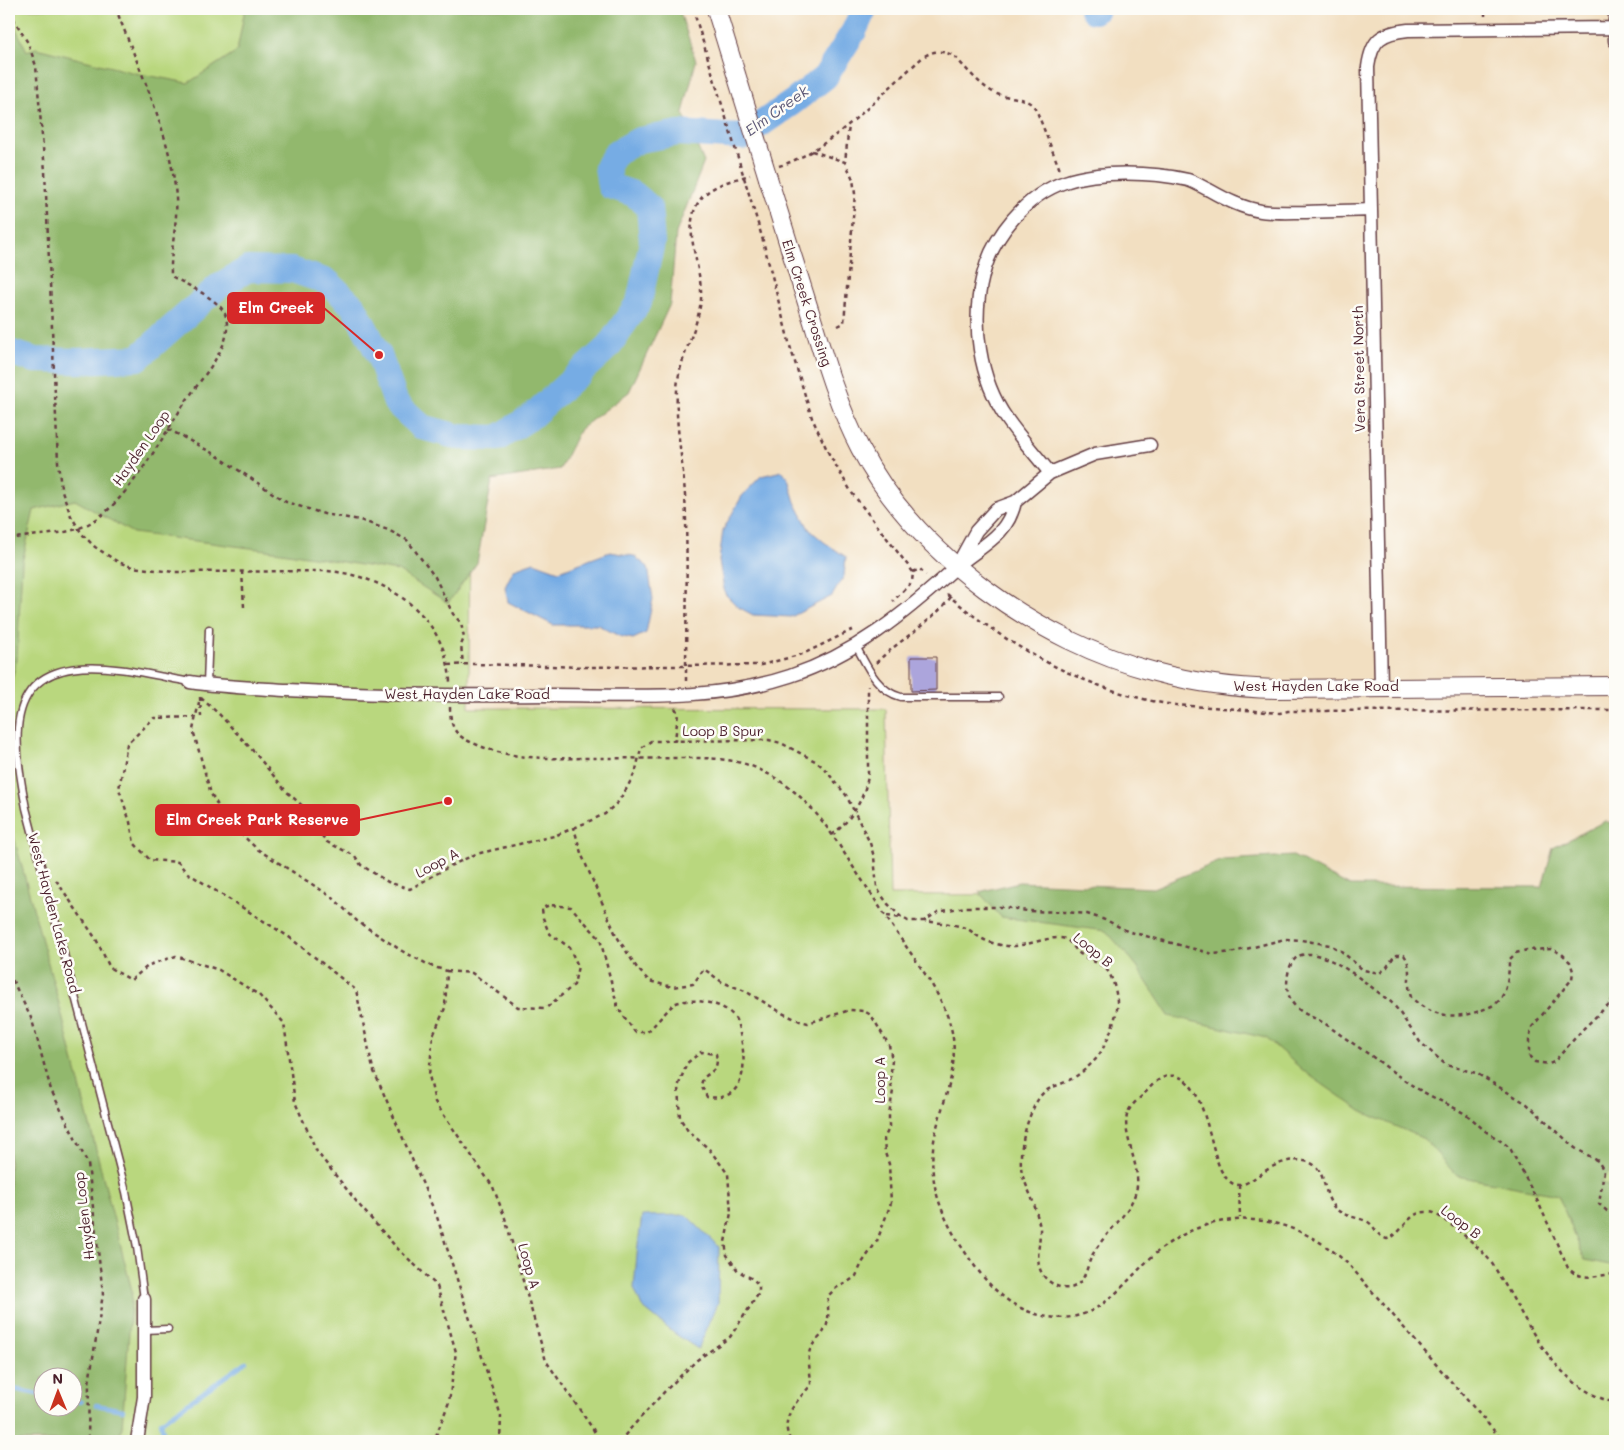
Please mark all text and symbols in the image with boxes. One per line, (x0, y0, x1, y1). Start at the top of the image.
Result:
water label: Elm Creek (741, 80, 813, 140)
street label: Elm Creek Crossing (778, 237, 837, 369)
callout: Elm Creek (228, 293, 324, 323)
text: Elm Creek (238, 297, 314, 317)
street label: Vera Street North (1348, 305, 1369, 433)
street label: Hayden Loop (107, 406, 174, 489)
street label: West Hayden Lake Road (1233, 676, 1399, 695)
street label: West Hayden Lake Road (384, 684, 550, 703)
street label: Loop B Spur (682, 721, 764, 740)
callout: Elm Creek Park Reserve (156, 805, 359, 835)
text: Elm Creek Park Reserve (166, 809, 348, 829)
street label: West Hayden Lake Road (24, 830, 85, 995)
street label: Loop A (412, 843, 462, 882)
street label: Loop B (1070, 928, 1117, 971)
street label: Loop A (870, 1057, 889, 1103)
street label: Hayden Loop (69, 1171, 98, 1261)
street label: Loop B (1437, 1200, 1485, 1243)
street label: Loop A (514, 1241, 545, 1291)
north arrow (32, 1368, 82, 1418)
text: N (52, 1369, 63, 1388)

